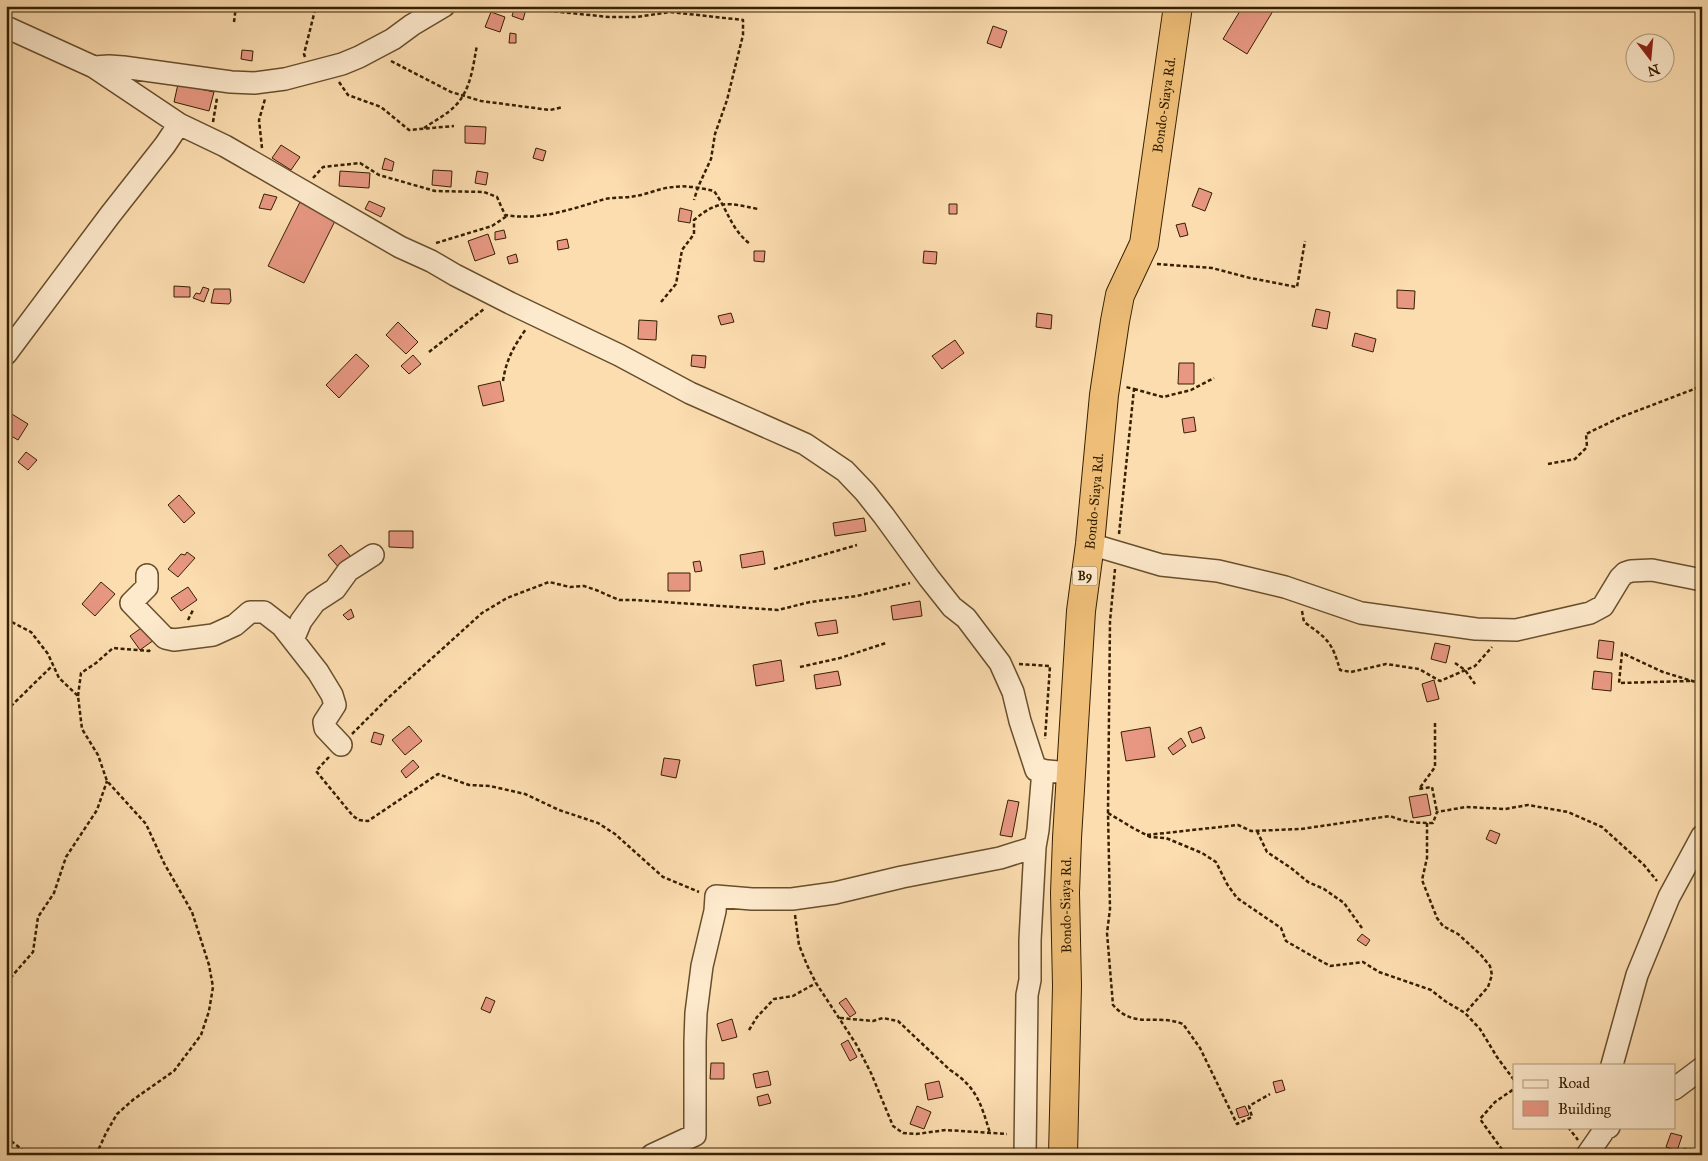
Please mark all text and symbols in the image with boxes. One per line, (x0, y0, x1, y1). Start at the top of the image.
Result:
north arrow (1626, 32, 1676, 82)
street label: Bondo-Siaya Rd. (1149, 56, 1179, 154)
text: N (1645, 60, 1661, 80)
street label: Bondo-Siaya Rd. (1081, 452, 1107, 551)
road number: B9 (1072, 566, 1098, 586)
street label: Bondo-Siaya Rd. (1056, 856, 1075, 954)
legend (1513, 1064, 1676, 1128)
text: Road (1558, 1074, 1590, 1092)
text: Building (1558, 1100, 1612, 1118)

